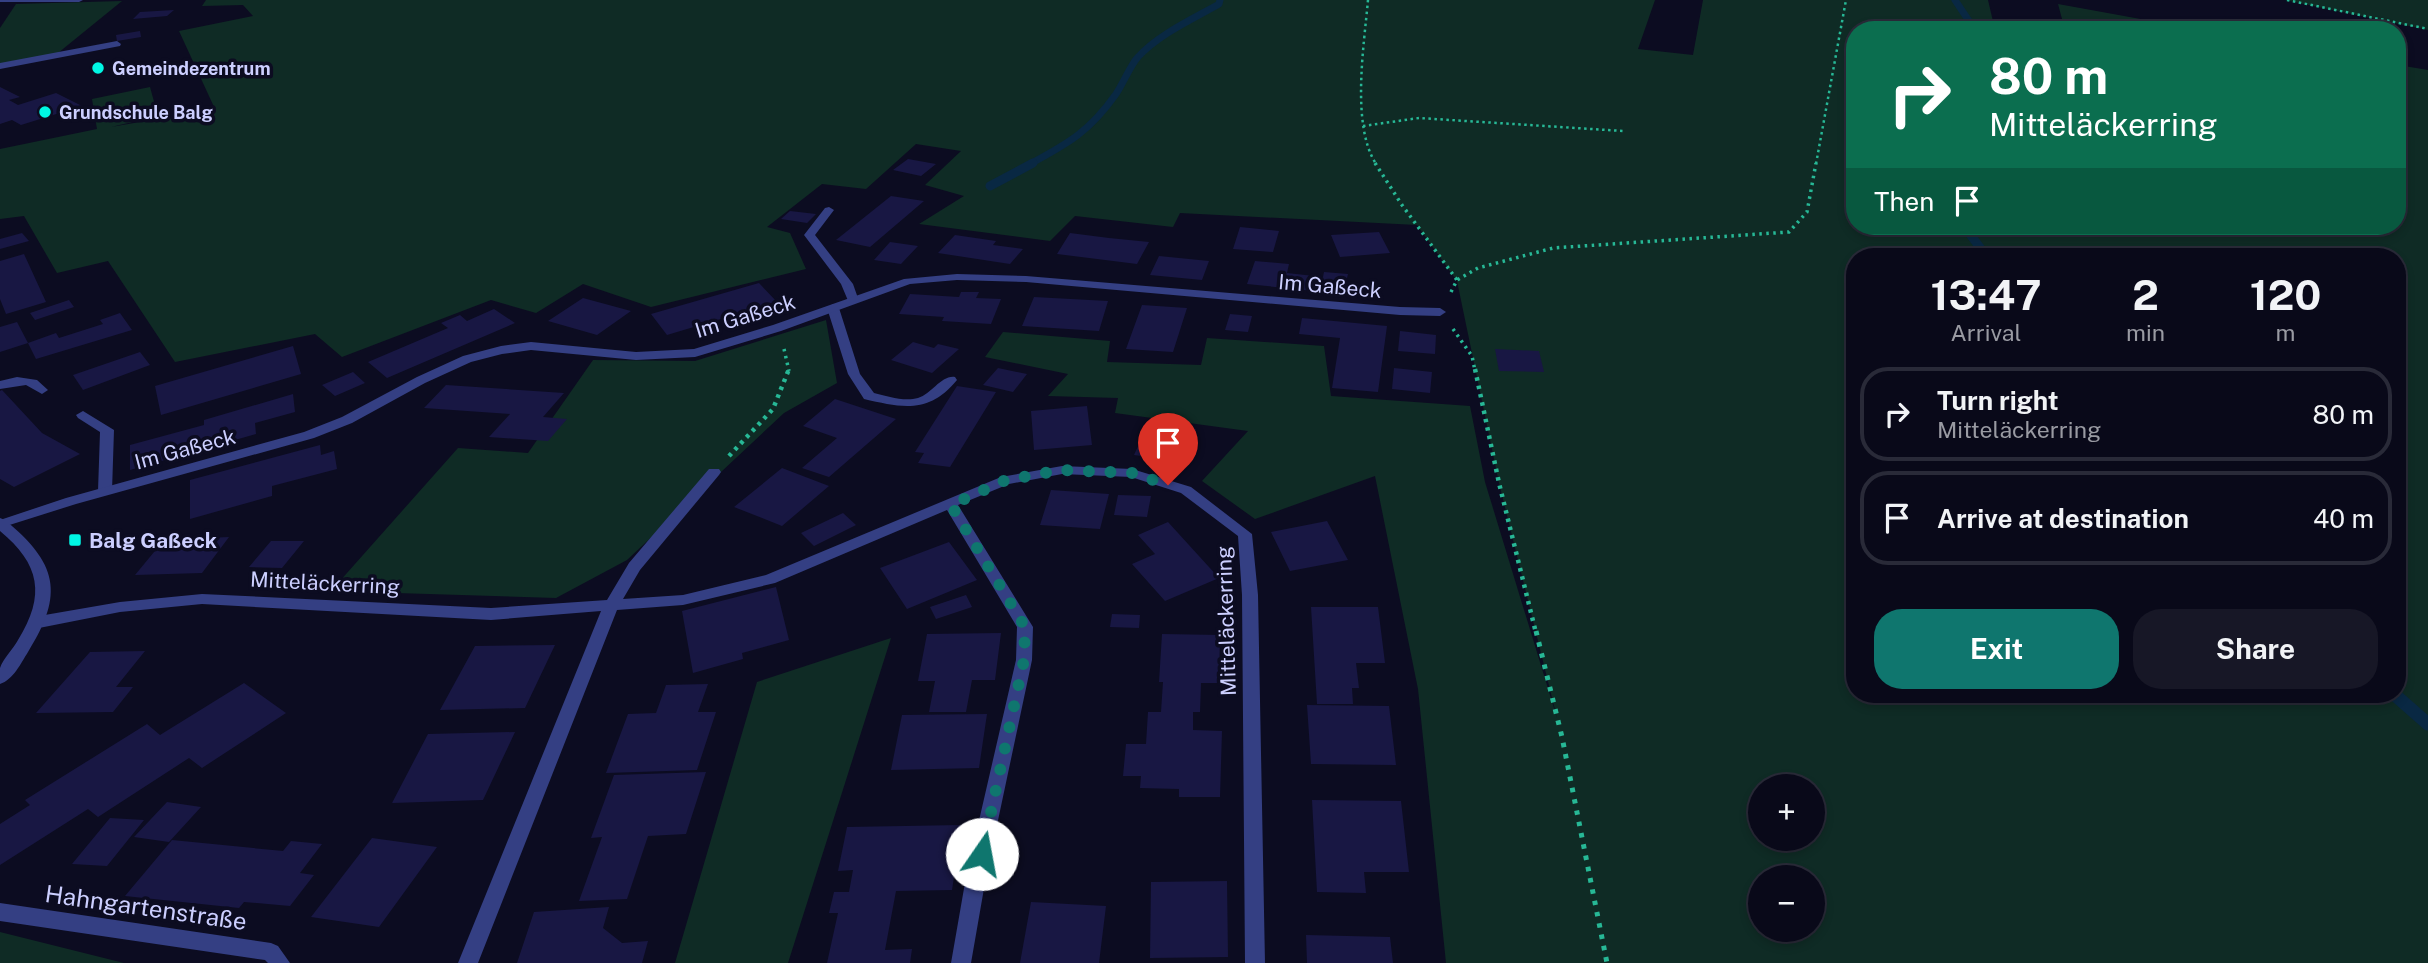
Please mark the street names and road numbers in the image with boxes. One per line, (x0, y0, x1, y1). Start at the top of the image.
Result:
street label: Im Gaßeck (1277, 269, 1383, 303)
street label: Im Gaßeck (692, 289, 798, 343)
street label: Im Gaßeck (132, 423, 238, 474)
street label: Mitteläckerring (1211, 546, 1241, 696)
street label: Mitteläckerring (249, 567, 401, 599)
street label: Hahngartenstraße (43, 879, 249, 935)

